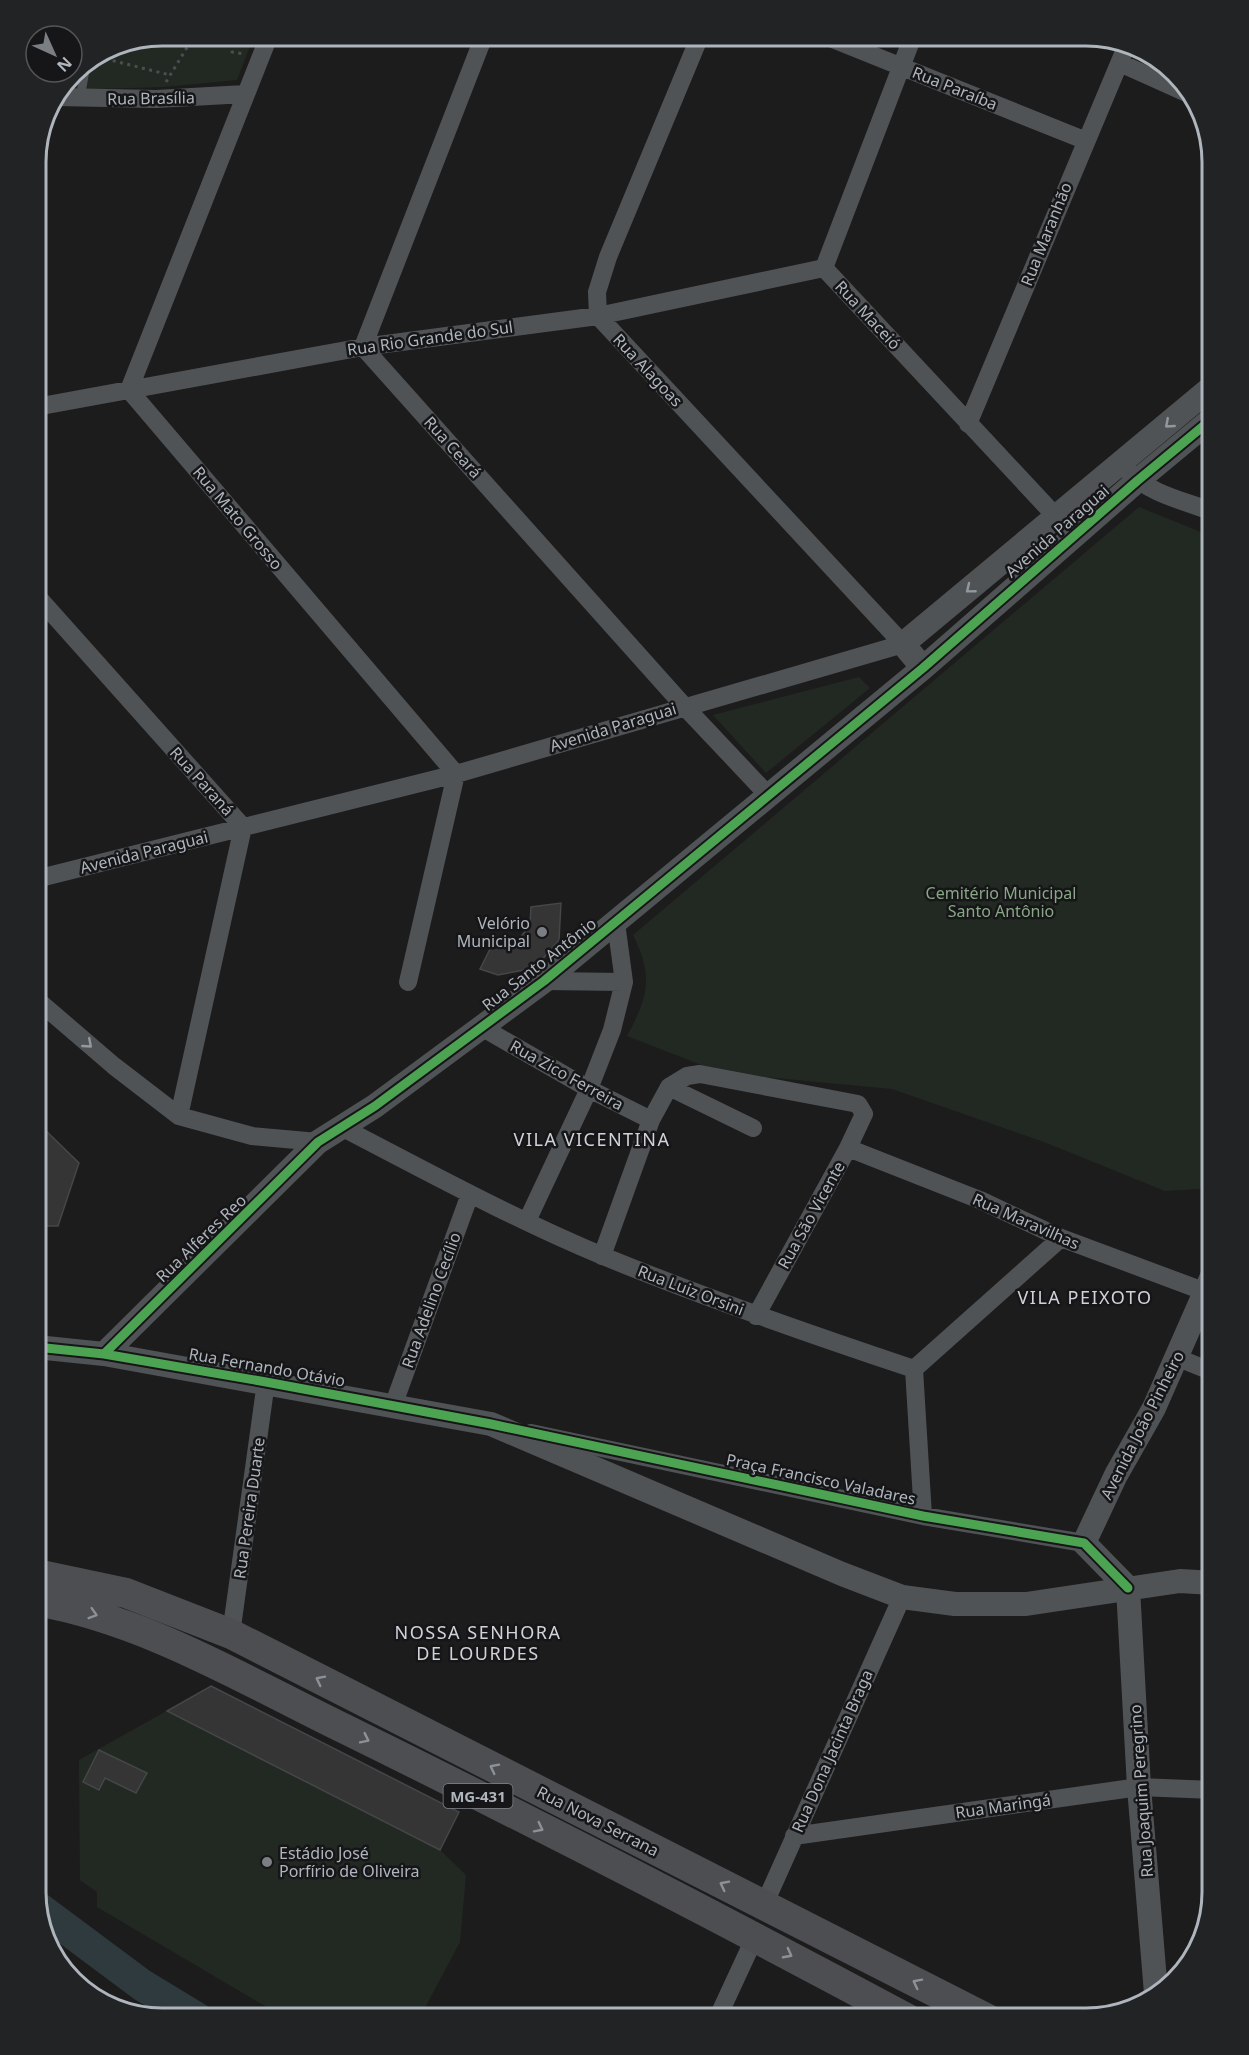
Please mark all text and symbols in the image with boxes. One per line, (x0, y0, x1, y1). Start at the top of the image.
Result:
north arrow (24, 24, 84, 84)
text: N (52, 52, 77, 77)
street label: Rua Paraíba (909, 61, 1001, 115)
street label: Rua Brasília (107, 86, 195, 110)
street label: Rua Maranhão (1015, 179, 1077, 289)
street label: Rua Maceió (830, 276, 906, 354)
street label: Rua Rio Grande do Sul (346, 315, 514, 361)
street label: Rua Alagoas (608, 329, 688, 411)
street label: Rua Ceará (419, 411, 487, 483)
one-way arrow (1165, 417, 1176, 428)
street label: Rua Mato Grosso (188, 462, 288, 574)
street label: Avenida Paraguai (1000, 480, 1114, 582)
one-way arrow (966, 582, 977, 593)
street label: Avenida Paraguai (547, 697, 679, 757)
street label: Rua Paraná (165, 742, 239, 820)
street label: Avenida Paraguai (78, 825, 210, 879)
park label: Cemitério Municipal Santo Antônio (926, 882, 1076, 922)
place label: Velório Municipal (457, 912, 530, 952)
street label: Rua Santo Antônio (477, 912, 601, 1016)
marker: Velório Municipal (535, 925, 549, 939)
street label: Rua Zico Ferreira (506, 1035, 628, 1115)
one-way arrow (82, 1036, 93, 1047)
district label: VILA VICENTINA (514, 1127, 670, 1151)
street label: Rua São Vicente (772, 1157, 850, 1273)
street label: Rua Maravilhas (969, 1188, 1083, 1254)
street label: Rua Alferes Reo (151, 1189, 251, 1287)
street label: Rua Adelino Cecílio (396, 1229, 466, 1371)
street label: Rua Luiz Orsini (635, 1260, 747, 1320)
district label: VILA PEIXOTO (1018, 1285, 1152, 1309)
street label: Rua Fernando Otávio (187, 1342, 347, 1392)
street label: Avenida João Pinheiro (1095, 1347, 1189, 1503)
street label: Rua Pereira Duarte (228, 1436, 270, 1580)
street label: Praça Francisco Valadares (724, 1448, 918, 1510)
one-way arrow (87, 1607, 98, 1619)
district label: NOSSA SENHORA DE LOURDES (395, 1620, 561, 1665)
street label: Rua Dona Jacinta Braga (786, 1666, 878, 1836)
one-way arrow (316, 1676, 327, 1687)
street label: Rua Joaquim Peregrino (1124, 1704, 1158, 1878)
one-way arrow (359, 1732, 370, 1743)
one-way arrow (490, 1764, 501, 1775)
street label: Rua Nova Serrana (533, 1781, 663, 1861)
road number: MG-431 (444, 1784, 512, 1808)
street label: Rua Maringá (954, 1788, 1052, 1824)
one-way arrow (533, 1820, 544, 1832)
place label: Estádio José Porfírio de Oliveira (279, 1842, 420, 1882)
marker: Estádio José Porfírio de Oliveira (260, 1855, 274, 1869)
one-way arrow (720, 1881, 731, 1892)
one-way arrow (781, 1947, 792, 1958)
one-way arrow (913, 1979, 923, 1990)

